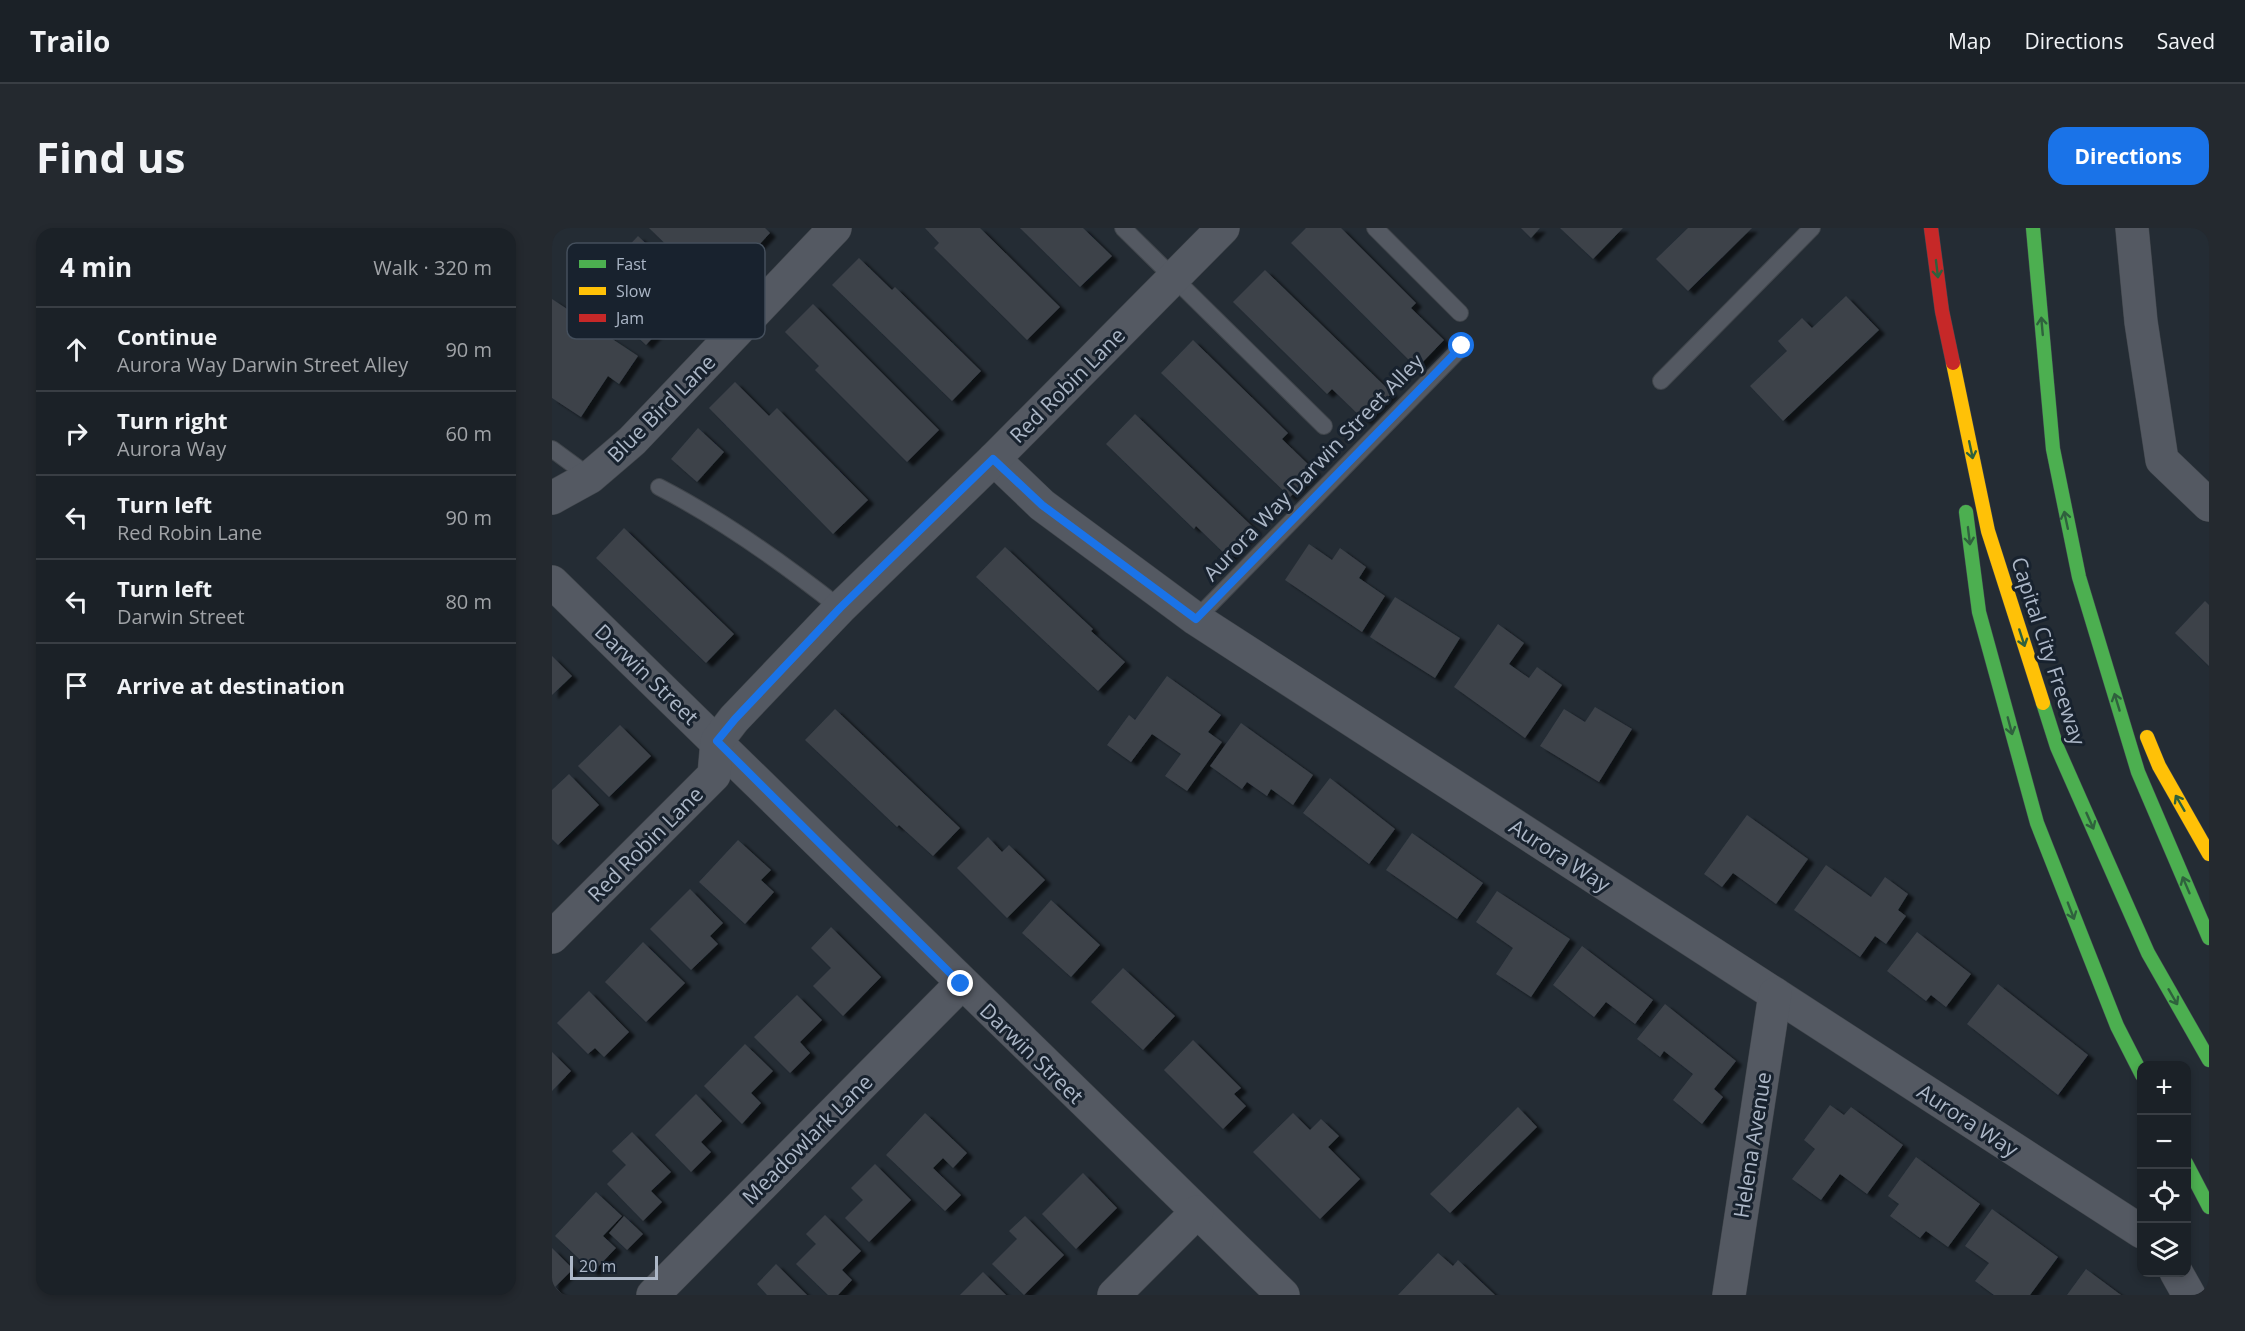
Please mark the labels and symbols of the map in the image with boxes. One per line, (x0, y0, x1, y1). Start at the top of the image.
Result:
legend (567, 243, 765, 339)
text: Fast (616, 253, 647, 275)
one-way arrow (1931, 259, 1942, 279)
text: Slow (616, 280, 651, 302)
text: Jam (614, 307, 644, 329)
one-way arrow (2036, 317, 2047, 337)
street label: Red Robin Lane (1003, 321, 1131, 449)
route start (1448, 332, 1474, 358)
street label: Aurora Way Darwin Street Alley (1197, 347, 1430, 587)
street label: Blue Bird Lane (601, 348, 721, 468)
one-way arrow (1966, 440, 1977, 460)
one-way arrow (2060, 510, 2071, 530)
one-way arrow (1964, 525, 1975, 545)
street label: Capital City Freeway (2005, 553, 2093, 749)
street label: Darwin Street (589, 617, 705, 731)
one-way arrow (2018, 628, 2029, 647)
one-way arrow (2111, 693, 2122, 712)
one-way arrow (2005, 716, 2016, 735)
street label: Red Robin Lane (581, 780, 709, 908)
one-way arrow (2174, 795, 2185, 813)
one-way arrow (2085, 811, 2096, 830)
street label: Aurora Way (1504, 812, 1616, 898)
one-way arrow (2180, 876, 2191, 894)
one-way arrow (2066, 901, 2077, 920)
route end (947, 970, 973, 996)
one-way arrow (2167, 988, 2179, 1005)
street label: Darwin Street (974, 996, 1090, 1110)
street label: Meadowlark Lane (736, 1068, 878, 1210)
street label: Helena Avenue (1727, 1070, 1777, 1220)
street label: Aurora Way (1912, 1077, 2024, 1163)
scale bar (570, 1253, 658, 1280)

